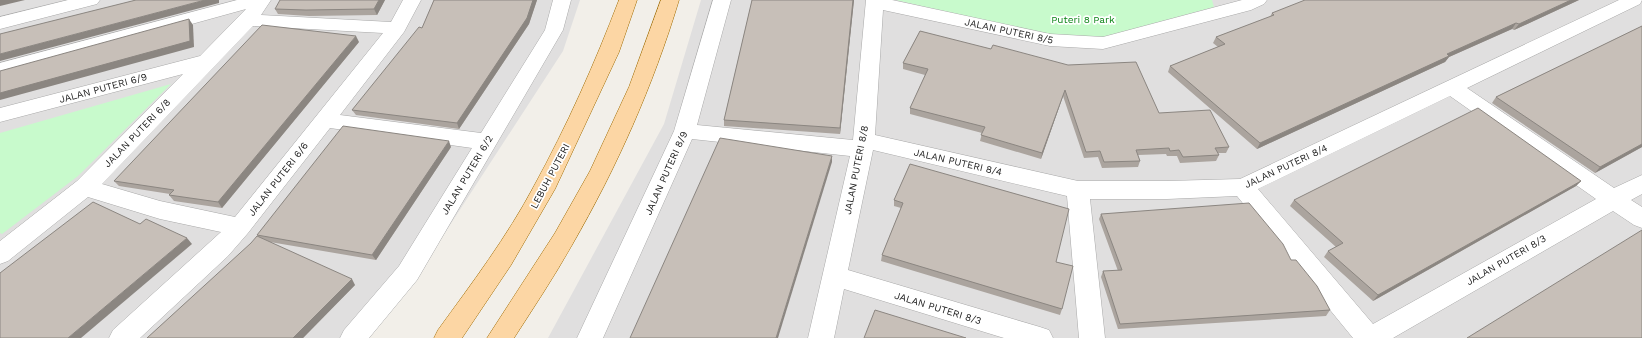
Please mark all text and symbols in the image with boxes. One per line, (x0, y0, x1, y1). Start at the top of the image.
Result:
park label: Puteri 8 Park (1051, 14, 1115, 25)
street label: JALAN PUTERI 8/5 (964, 16, 1054, 46)
street label: JALAN PUTERI 6/9 (58, 71, 148, 105)
street label: JALAN PUTERI 6/8 (102, 97, 172, 169)
street label: JALAN PUTERI 8/8 (842, 125, 870, 215)
street label: JALAN PUTERI 8/9 (643, 129, 689, 217)
street label: JALAN PUTERI 6/2 (439, 133, 495, 217)
street label: JALAN PUTERI 6/6 (246, 140, 310, 218)
street label: LEBUH PUTERI (528, 142, 572, 210)
street label: JALAN PUTERI 8/4 (1243, 142, 1329, 190)
street label: JALAN PUTERI 8/4 (913, 146, 1003, 178)
street label: JALAN PUTERI 8/3 (1464, 233, 1548, 287)
street label: JALAN PUTERI 8/3 (893, 290, 983, 327)

